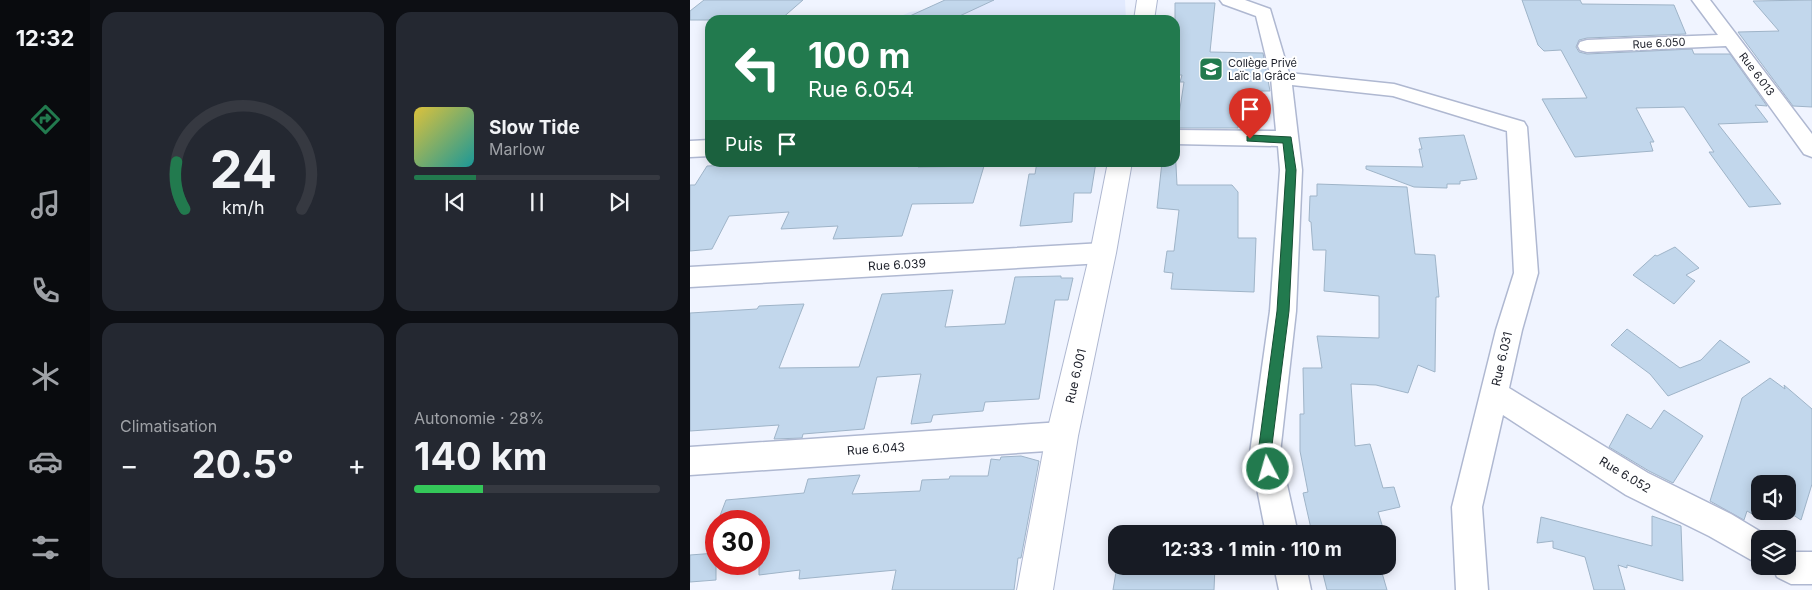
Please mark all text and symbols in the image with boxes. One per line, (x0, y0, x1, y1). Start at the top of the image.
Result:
text: 12:32 (16, 25, 74, 51)
text: 100 m (808, 34, 911, 76)
icon: left (725, 35, 790, 100)
street label: Rue 6.050 (1632, 35, 1686, 51)
street label: Rue 6.013 (1736, 50, 1778, 99)
school or university icon: Collège Privé Laïc la Grâce (1198, 56, 1224, 82)
place label: Collège Privé Laïc la Grâce (1228, 56, 1297, 83)
text: Rue 6.054 (808, 76, 914, 102)
pin (1229, 88, 1271, 139)
icon: arrive (1236, 95, 1264, 123)
icon: directions (28, 102, 63, 137)
text: Slow Tide (489, 116, 580, 139)
icon: arrive (773, 130, 801, 158)
text: Puis (725, 133, 763, 156)
text: 24 (209, 138, 277, 201)
text: Marlow (489, 139, 545, 159)
icon: music (28, 187, 63, 222)
icon: previous (441, 188, 469, 216)
icon: pause (523, 188, 551, 216)
icon: next (605, 188, 633, 216)
text: km/h (222, 197, 264, 218)
street label: Rue 6.039 (868, 255, 926, 274)
icon: phone (28, 273, 63, 308)
street label: Rue 6.031 (1488, 330, 1515, 387)
street label: Rue 6.001 (1062, 347, 1089, 405)
icon: climate (28, 359, 63, 394)
text: Autonomie · 28% (414, 408, 544, 428)
text: Climatisation (120, 416, 217, 436)
text: 140 km (414, 433, 547, 479)
street label: Rue 6.043 (846, 439, 905, 458)
text: 20.5° (192, 441, 294, 487)
position arrow (1241, 442, 1293, 494)
icon: car (28, 444, 63, 479)
text: − (120, 448, 139, 482)
text: + (347, 448, 366, 482)
street label: Rue 6.052 (1597, 453, 1654, 496)
map controls (1751, 475, 1796, 575)
button: sound (1751, 475, 1796, 520)
speed limit sign: 30 (705, 510, 770, 575)
icon: filters (28, 530, 63, 565)
button: layers (1751, 530, 1796, 575)
text: 12:33 · 1 min · 110 m (1162, 538, 1342, 561)

